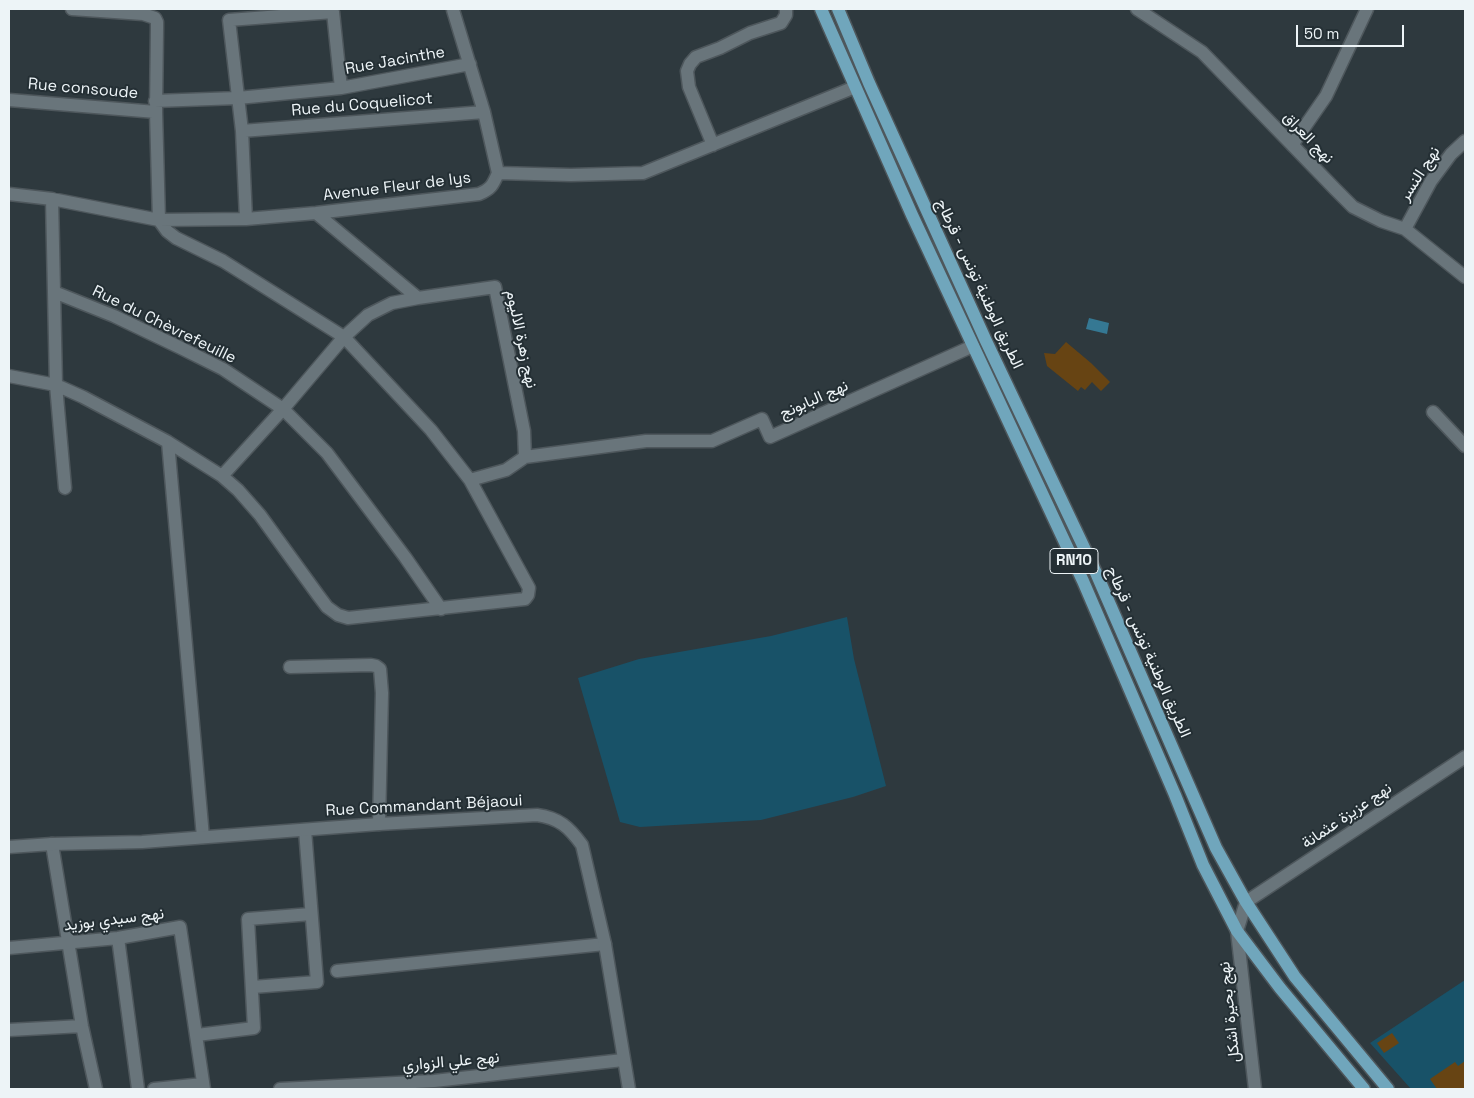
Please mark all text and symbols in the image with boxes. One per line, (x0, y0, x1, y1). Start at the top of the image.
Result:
scale bar (1299, 15, 1406, 47)
text: 50 m (1304, 24, 1339, 43)
street label: Rue Jacinthe (343, 43, 447, 79)
street label: Rue consoude (27, 75, 139, 103)
street label: Rue du Coquelicot (291, 89, 433, 121)
street label: نهج العراق (1279, 108, 1337, 168)
street label: نهج النسر (1395, 143, 1445, 205)
street label: Avenue Fleur de lys (322, 168, 472, 206)
street label: الطريق الوطنية تونس - قرطاج (931, 196, 1027, 372)
street label: Rue du Chèvrefeuille (89, 282, 239, 368)
street label: نهج زهرة الاليوم (501, 288, 541, 390)
street label: نهج البابونج (777, 376, 851, 424)
road number: RN10 (1050, 548, 1098, 574)
street label: الطريق الوطنية تونس - قرطاج (1101, 563, 1195, 741)
street label: نهج عزيزة عثمانة (1298, 779, 1396, 853)
street label: Rue Commandant Béjaoui (325, 791, 523, 821)
street label: نهج سيدي بوزيد (63, 904, 165, 936)
street label: نهج بحيرة اشكل (1215, 961, 1245, 1063)
street label: نهج علي الزواري (402, 1048, 500, 1076)

